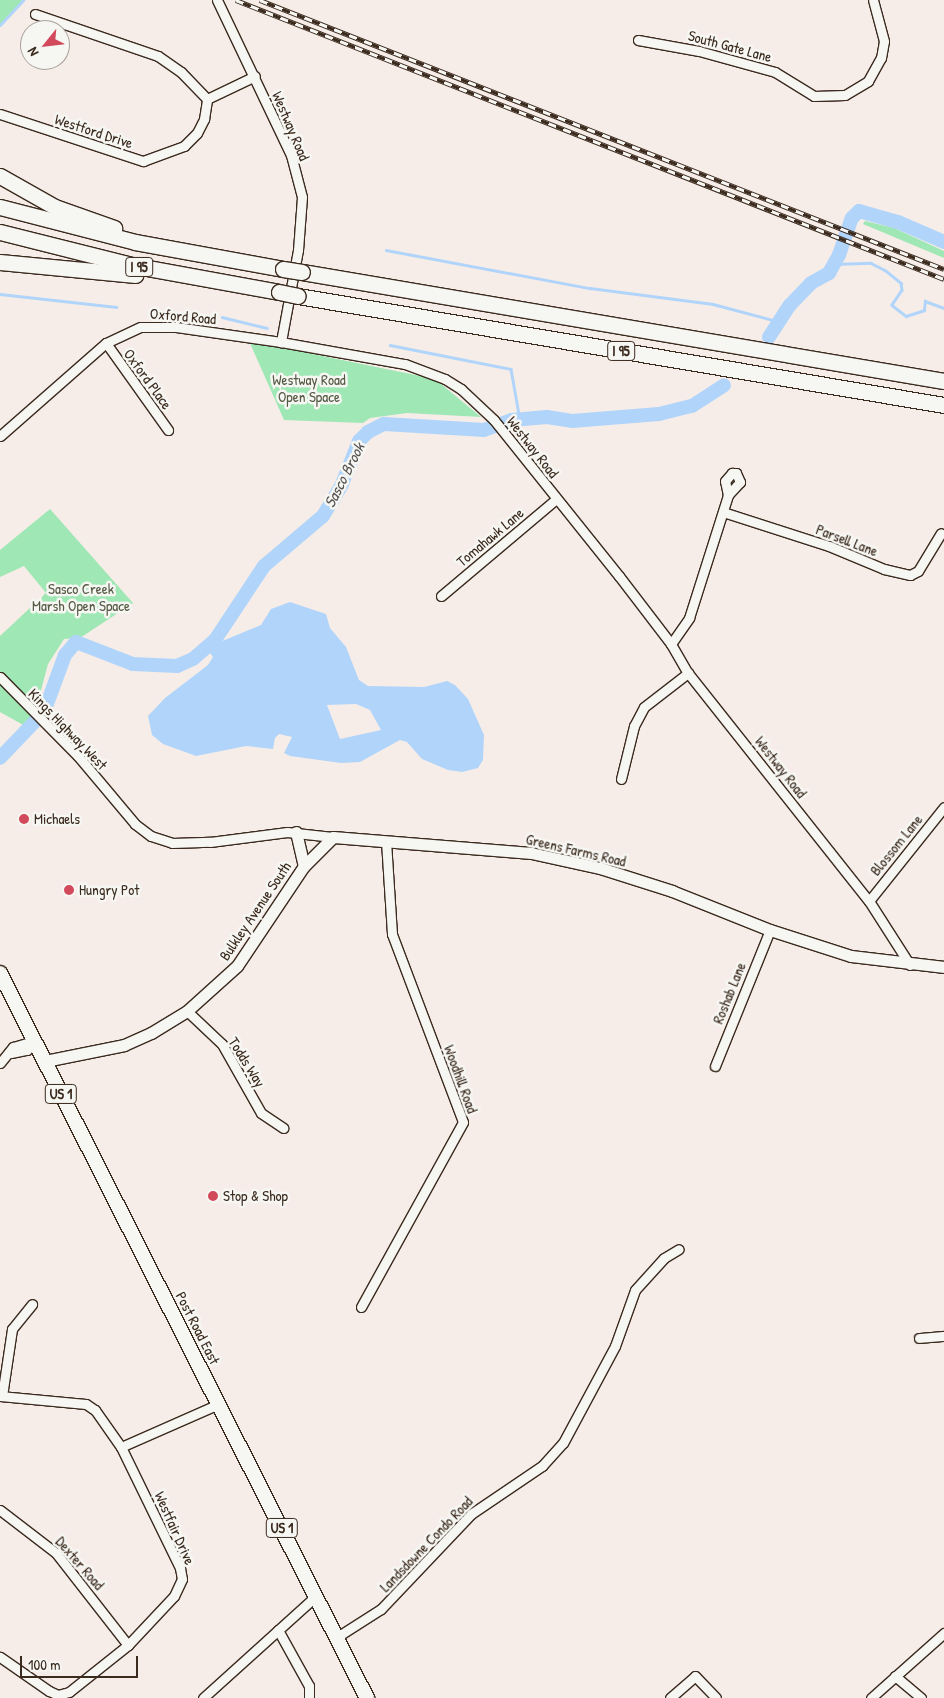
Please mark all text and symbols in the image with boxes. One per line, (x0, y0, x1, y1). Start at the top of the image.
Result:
north arrow (20, 20, 70, 70)
street label: South Gate Lane (686, 26, 774, 66)
text: N (22, 44, 42, 60)
street label: Westway Road (268, 89, 314, 163)
street label: Westford Drive (53, 110, 135, 152)
road number: I 95 (124, 256, 154, 278)
street label: Oxford Road (149, 304, 217, 328)
road number: I 95 (606, 340, 636, 362)
street label: Oxford Place (120, 345, 176, 413)
park label: Westway Road Open Space (272, 370, 346, 405)
street label: Westway Road (503, 413, 563, 481)
water label: Sasco Brook (320, 439, 368, 511)
street label: Tomahawk Lane (453, 504, 527, 570)
street label: Parsell Lane (814, 520, 880, 560)
park label: Sasco Creek Marsh Open Space (32, 579, 130, 614)
street label: Kings Highway West (25, 685, 111, 773)
street label: Westway Road (751, 733, 811, 801)
place label: Michaels (34, 810, 80, 828)
street label: Blossom Lane (866, 811, 926, 879)
marker: Michaels (18, 813, 30, 825)
street label: Greens Farms Road (524, 830, 628, 870)
street label: Bulkley Avenue South (215, 858, 295, 964)
place label: Hungry Pot (79, 881, 139, 899)
marker: Hungry Pot (63, 884, 75, 896)
street label: Roshab Lane (709, 960, 749, 1026)
street label: Todds Way (225, 1034, 269, 1090)
street label: Woodhill Road (440, 1042, 482, 1116)
road number: US 1 (45, 1082, 77, 1106)
place label: Stop & Shop (223, 1187, 288, 1205)
marker: Stop & Shop (207, 1190, 219, 1202)
street label: Post Road East (172, 1289, 224, 1367)
street label: Westfair Drive (151, 1489, 199, 1567)
street label: Landsdowne Condo Road (376, 1492, 476, 1596)
road number: US 1 (266, 1516, 298, 1540)
street label: Dexter Road (52, 1533, 108, 1593)
scale bar (22, 1646, 140, 1678)
text: 100 m (28, 1654, 61, 1675)

